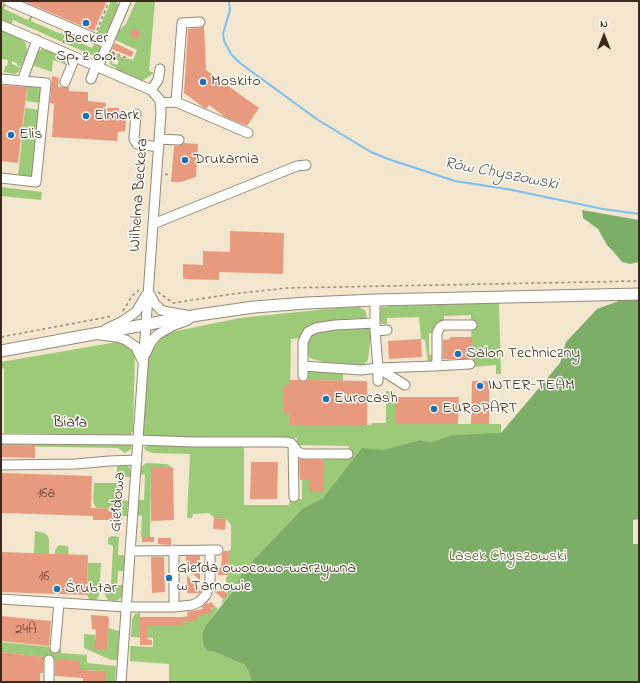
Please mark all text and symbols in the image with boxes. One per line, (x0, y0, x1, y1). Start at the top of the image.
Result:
north arrow (584, 16, 624, 56)
text: N (600, 16, 608, 32)
marker: Becker Sp. z o.o. (81, 18, 91, 28)
place label: Becker Sp. z o.o. (56, 29, 116, 67)
place label: Moskito (211, 72, 261, 92)
marker: Moskito (198, 77, 208, 87)
place label: Elmark (94, 106, 139, 126)
marker: Elmark (81, 111, 91, 121)
place label: Elis (19, 125, 42, 145)
marker: Elis (6, 130, 16, 140)
street label: Wilhelma Beckera (126, 137, 154, 253)
place label: Drukarnia (193, 150, 259, 170)
water label: Rów Chyszowski (442, 154, 560, 196)
marker: Drukarnia (180, 155, 190, 165)
place label: Salon Techniczny (466, 344, 580, 364)
marker: Salon Techniczny (453, 349, 463, 359)
place label: INTER-TEAM (488, 376, 575, 396)
marker: INTER-TEAM (475, 381, 485, 391)
place label: Eurocash (334, 389, 398, 409)
marker: Eurocash (321, 394, 331, 404)
place label: EUROPART (442, 399, 518, 419)
marker: EUROPART (429, 404, 439, 414)
street label: Biała (53, 414, 87, 434)
street label: Giełdowa (107, 471, 131, 533)
house number: 16a (37, 487, 55, 503)
park label: Lasek Chyszowski (449, 547, 567, 567)
place label: Giełda owocowo-warzywna w Tarnowie (177, 559, 356, 597)
house number: 16 (39, 570, 49, 586)
marker: Giełda owocowo-warzywna w Tarnowie (164, 573, 174, 583)
place label: Śrubtar (65, 579, 117, 599)
marker: Śrubtar (52, 584, 62, 594)
house number: 24A (15, 623, 37, 639)

